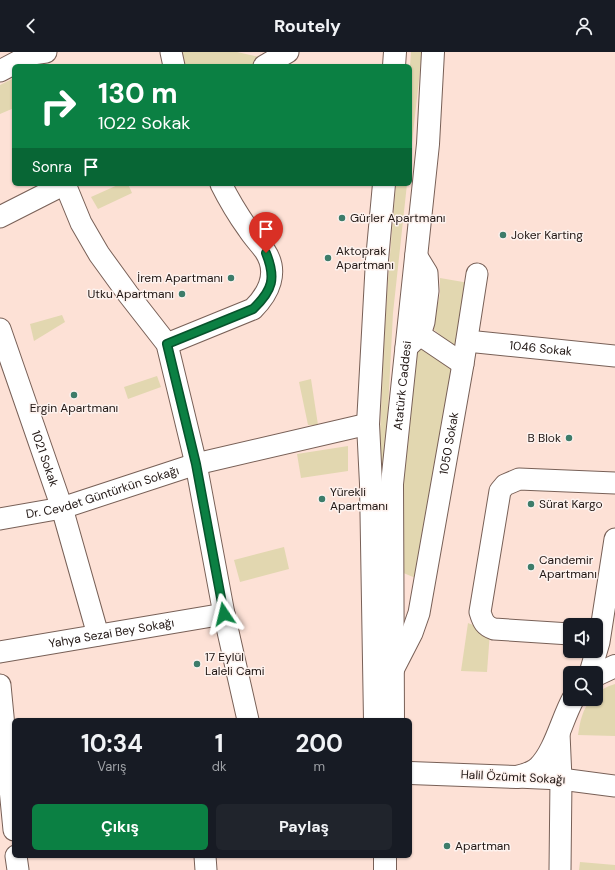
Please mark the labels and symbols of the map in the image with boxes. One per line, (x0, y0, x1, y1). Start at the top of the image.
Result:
place label: Gürler Apartmanı (350, 210, 445, 226)
pin (249, 212, 283, 253)
marker: Gürler Apartmanı (337, 213, 347, 223)
place label: Joker Karting (511, 227, 583, 243)
marker: Joker Karting (498, 230, 508, 240)
place label: Aktoprak Apartmanı (336, 243, 394, 273)
marker: Aktoprak Apartmanı (323, 253, 333, 263)
place label: İrem Apartmanı (137, 270, 223, 286)
marker: İrem Apartmanı (226, 273, 236, 283)
place label: Utku Apartmanı (87, 286, 174, 302)
marker: Utku Apartmanı (177, 289, 187, 299)
street label: 1046 Sokak (509, 337, 573, 360)
street label: Atatürk Caddesi (390, 340, 415, 431)
marker: Ergin Apartmanı (69, 390, 79, 400)
place label: Ergin Apartmanı (30, 400, 118, 416)
street label: 1050 Sokak (436, 411, 462, 476)
street label: 1021 Sokak (28, 428, 62, 489)
place label: B Blok (527, 430, 561, 446)
marker: B Blok (564, 433, 574, 443)
street label: Dr. Cevdet Güntürkün Sokağı (25, 462, 181, 522)
place label: Yürekli Apartmanı (330, 484, 388, 514)
marker: Yürekli Apartmanı (317, 494, 327, 504)
place label: Sürat Kargo (539, 496, 603, 512)
marker: Sürat Kargo (526, 499, 536, 509)
place label: Candemir Apartmanı (539, 552, 597, 582)
marker: Candemir Apartmanı (526, 562, 536, 572)
position arrow (203, 593, 245, 635)
street label: Yahya Sezai Bey Sokağı (48, 615, 175, 652)
place label: 17 Eylül Laleli Cami (205, 649, 264, 679)
marker: 17 Eylül Laleli Cami (192, 659, 202, 669)
street label: Halil Özümit Sokağı (460, 766, 566, 788)
place label: Apartman (455, 838, 510, 854)
marker: Apartman (442, 841, 452, 851)

